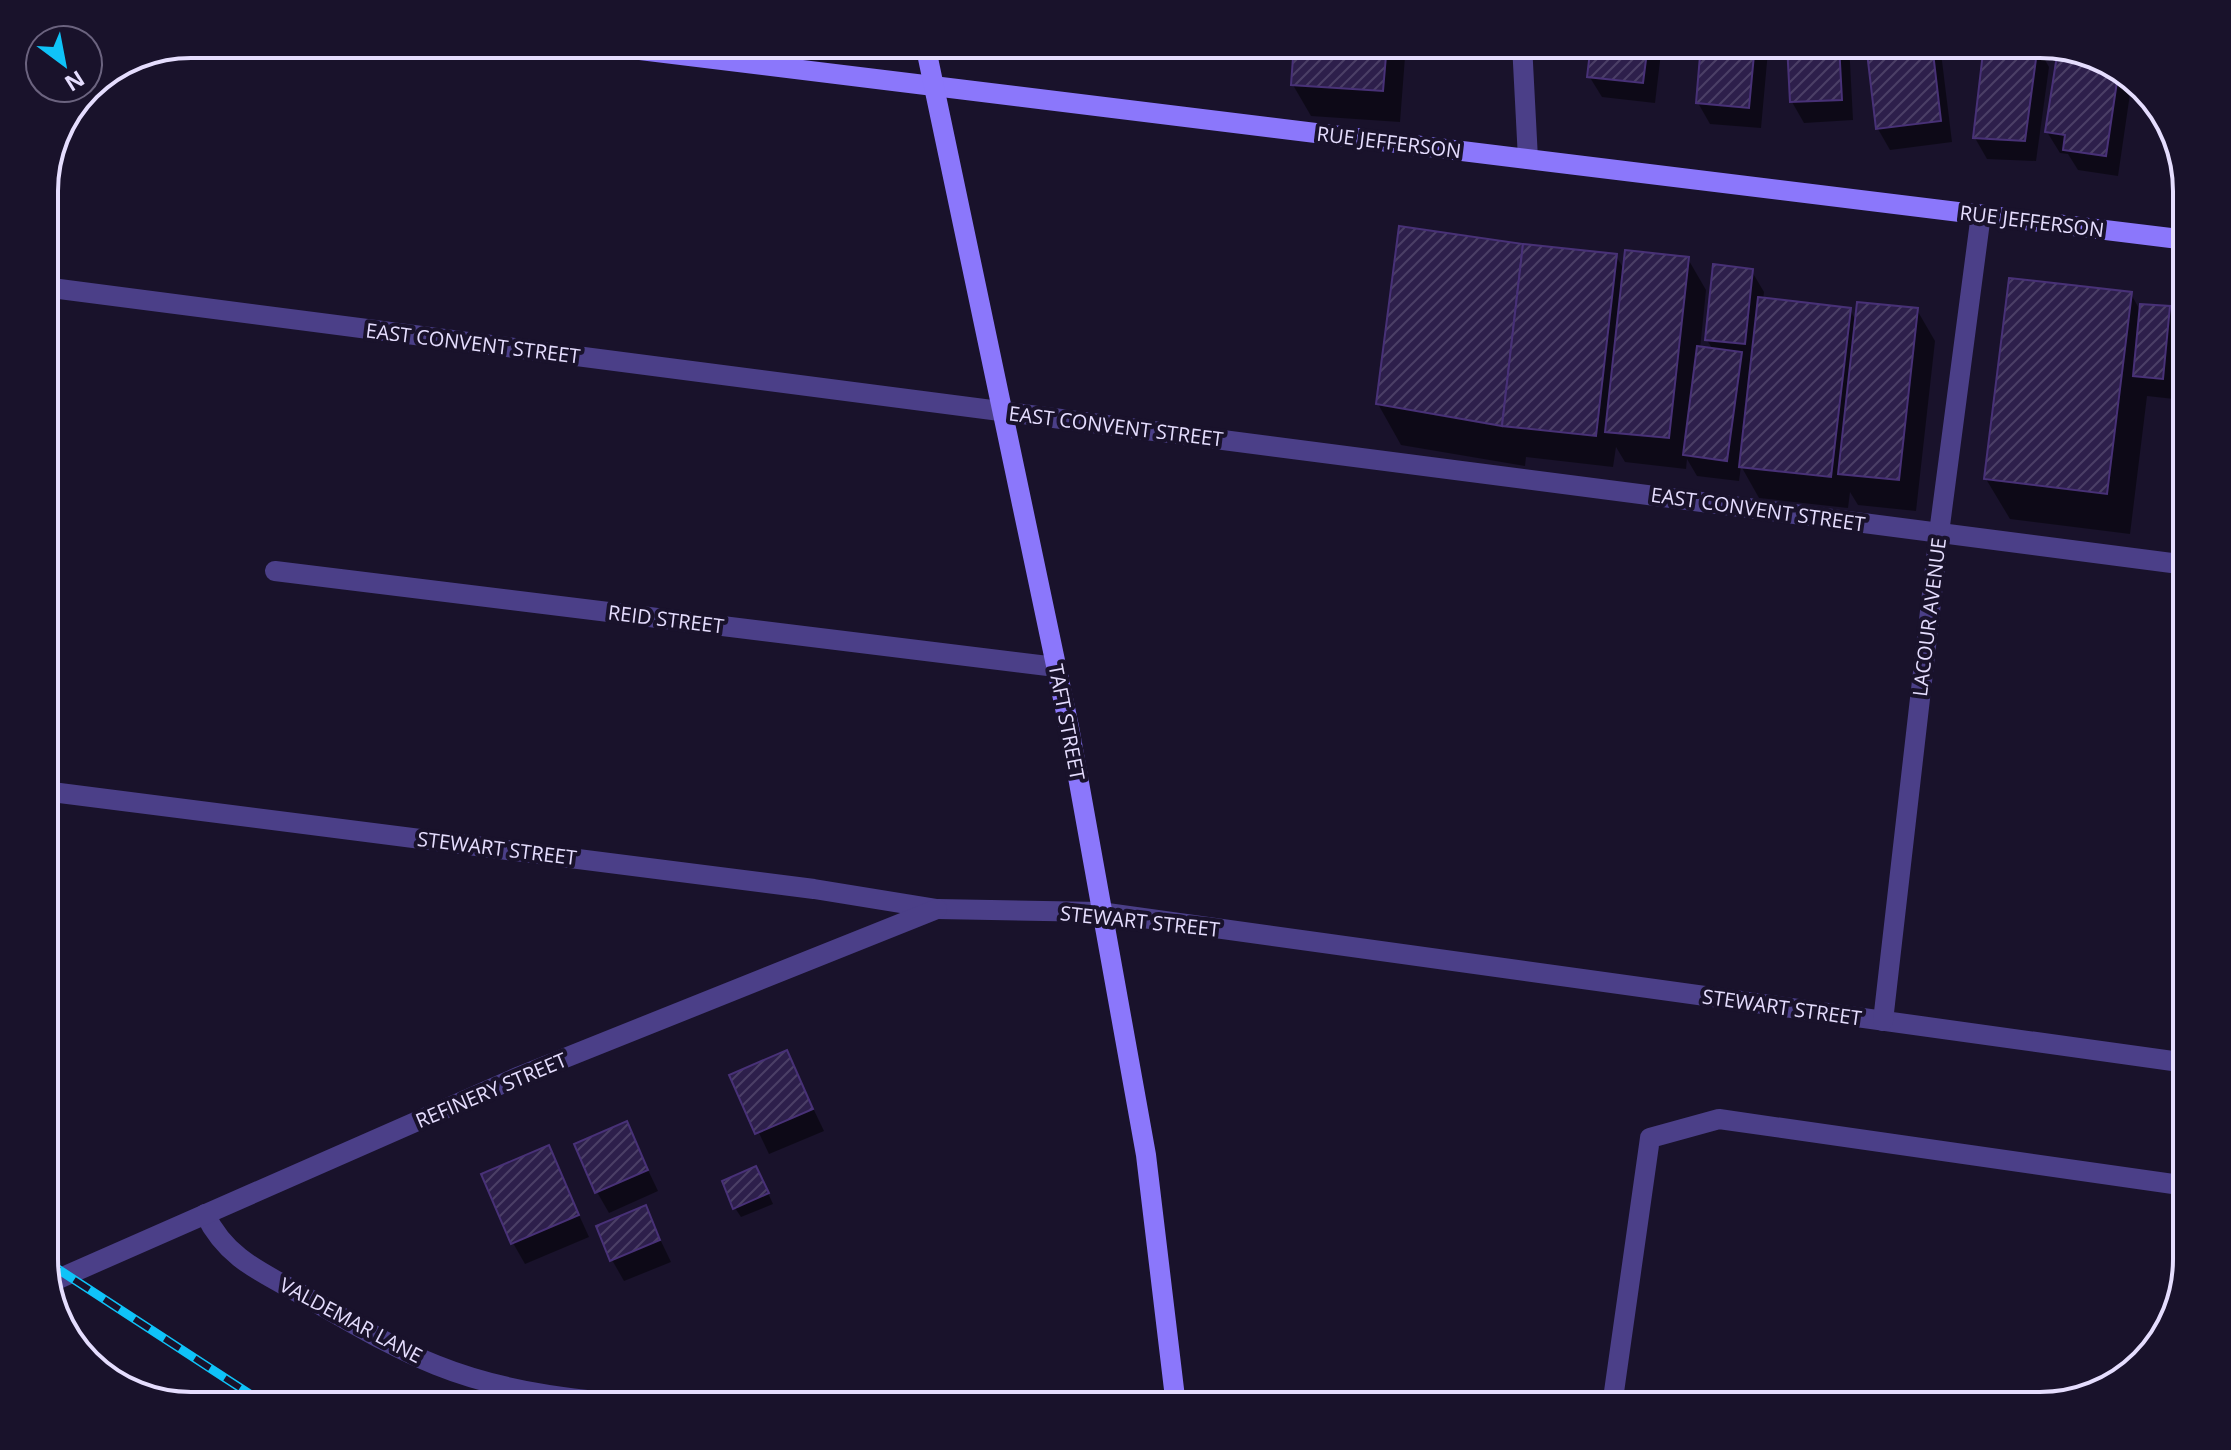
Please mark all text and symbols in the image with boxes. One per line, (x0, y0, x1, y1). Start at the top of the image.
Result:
north arrow (24, 24, 104, 104)
text: N (60, 64, 91, 99)
street label: RUE JEFFERSON (1315, 120, 1463, 164)
street label: RUE JEFFERSON (1958, 199, 2106, 243)
street label: EAST CONVENT STREET (364, 316, 582, 370)
street label: EAST CONVENT STREET (1007, 399, 1225, 453)
street label: EAST CONVENT STREET (1649, 481, 1867, 537)
street label: LACOUR AVENUE (1906, 536, 1952, 698)
street label: REID STREET (607, 599, 725, 639)
street label: TAFT STREET (1043, 662, 1091, 782)
street label: STEWART STREET (416, 825, 578, 871)
street label: STEWART STREET (1059, 899, 1221, 943)
street label: STEWART STREET (1701, 982, 1863, 1032)
street label: REFINERY STREET (411, 1046, 571, 1134)
street label: VALDEMAR LANE (275, 1271, 427, 1369)

